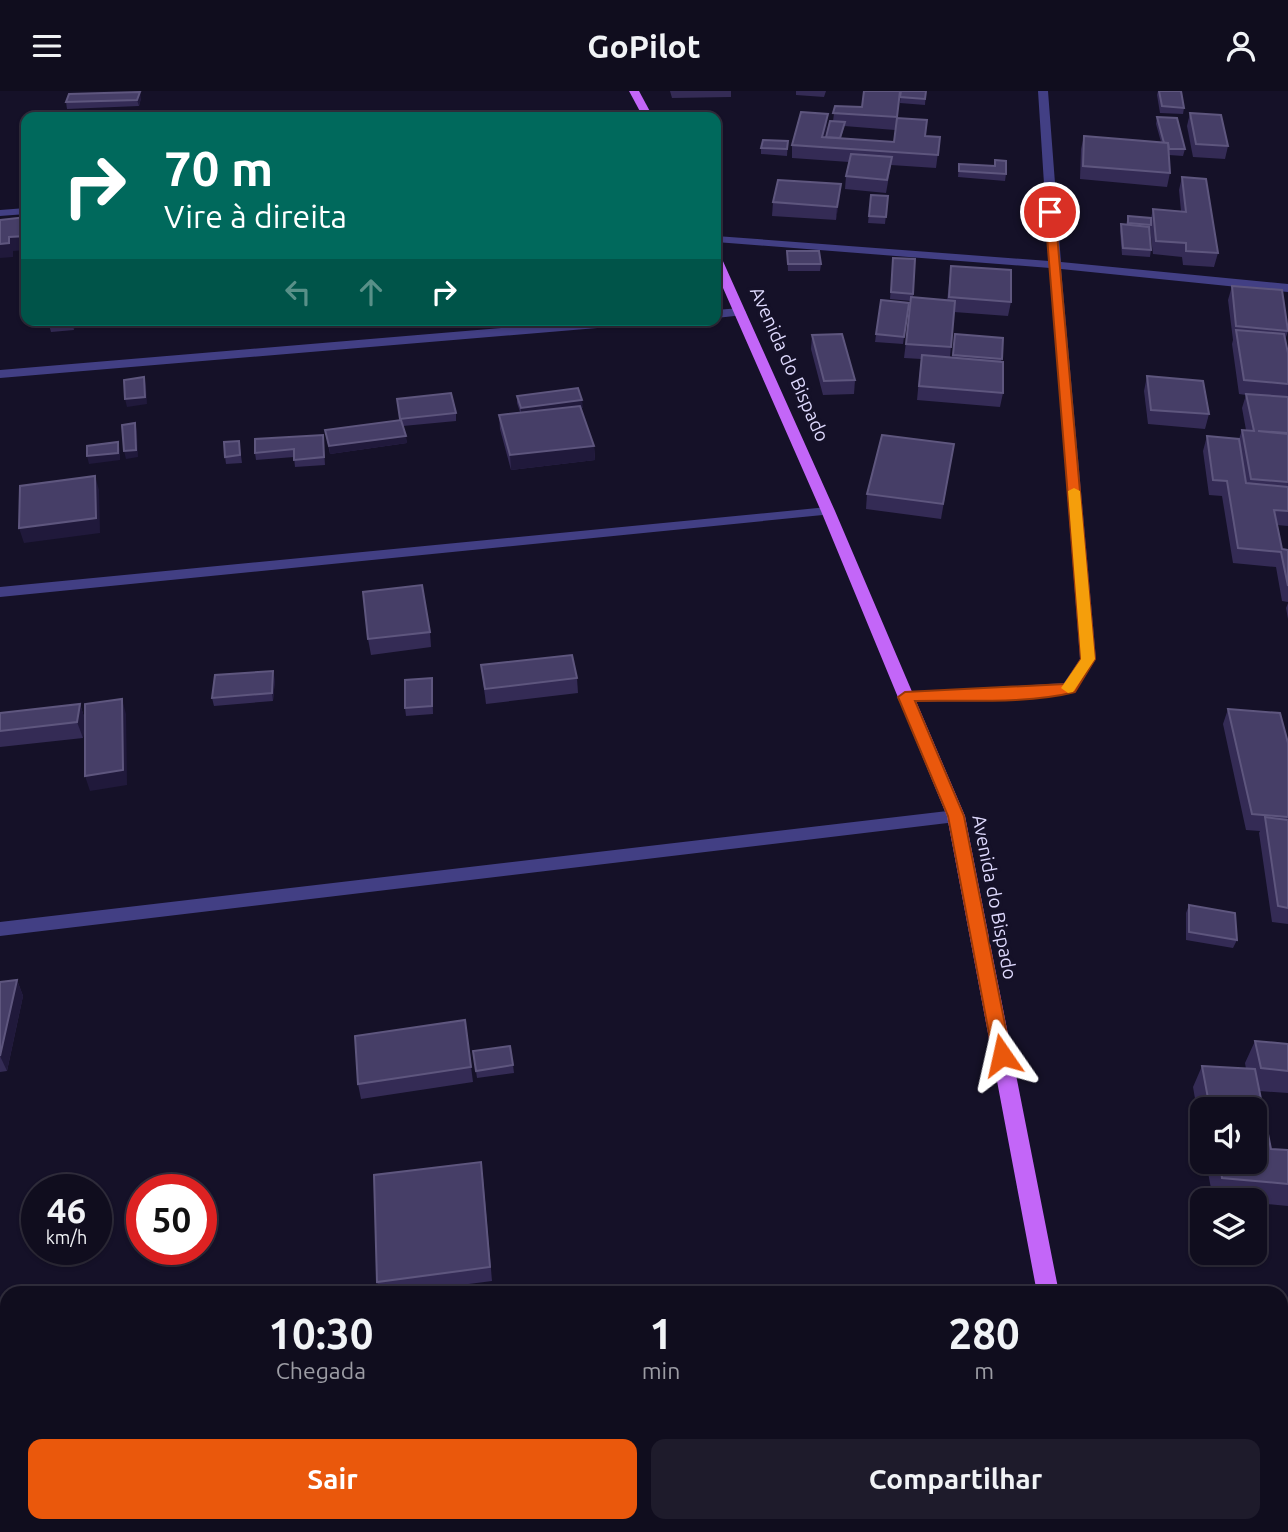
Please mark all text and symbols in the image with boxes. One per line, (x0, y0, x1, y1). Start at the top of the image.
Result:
icon: menu (28, 27, 66, 65)
icon: person (1222, 27, 1260, 65)
text: GoPilot (587, 28, 701, 64)
icon: right (49, 140, 140, 231)
text: 70 m (164, 140, 273, 195)
pin (1020, 182, 1080, 242)
icon: arrive (1031, 193, 1069, 231)
text: Vire à direita (164, 198, 347, 234)
icon: left (279, 273, 317, 311)
icon: ahead (352, 273, 390, 311)
icon: right (425, 273, 463, 311)
street label: Avenida do Bispado (746, 283, 834, 445)
street label: Avenida do Bispado (968, 813, 1022, 981)
position arrow (965, 1018, 1039, 1092)
map controls (1190, 1097, 1267, 1265)
button: sound (1190, 1097, 1267, 1174)
speed limit sign: 50 (126, 1174, 217, 1265)
button: layers (1190, 1188, 1267, 1265)
text: 46 (47, 1190, 86, 1230)
text: km/h (46, 1227, 87, 1247)
text: 10:30 (268, 1310, 373, 1357)
text: 1 (649, 1310, 673, 1357)
text: 280 (949, 1310, 1020, 1357)
text: Chegada (276, 1358, 366, 1383)
text: min (642, 1358, 680, 1383)
text: m (974, 1358, 994, 1383)
button: Sair (28, 1439, 637, 1519)
button: Compartilhar (651, 1439, 1260, 1519)

